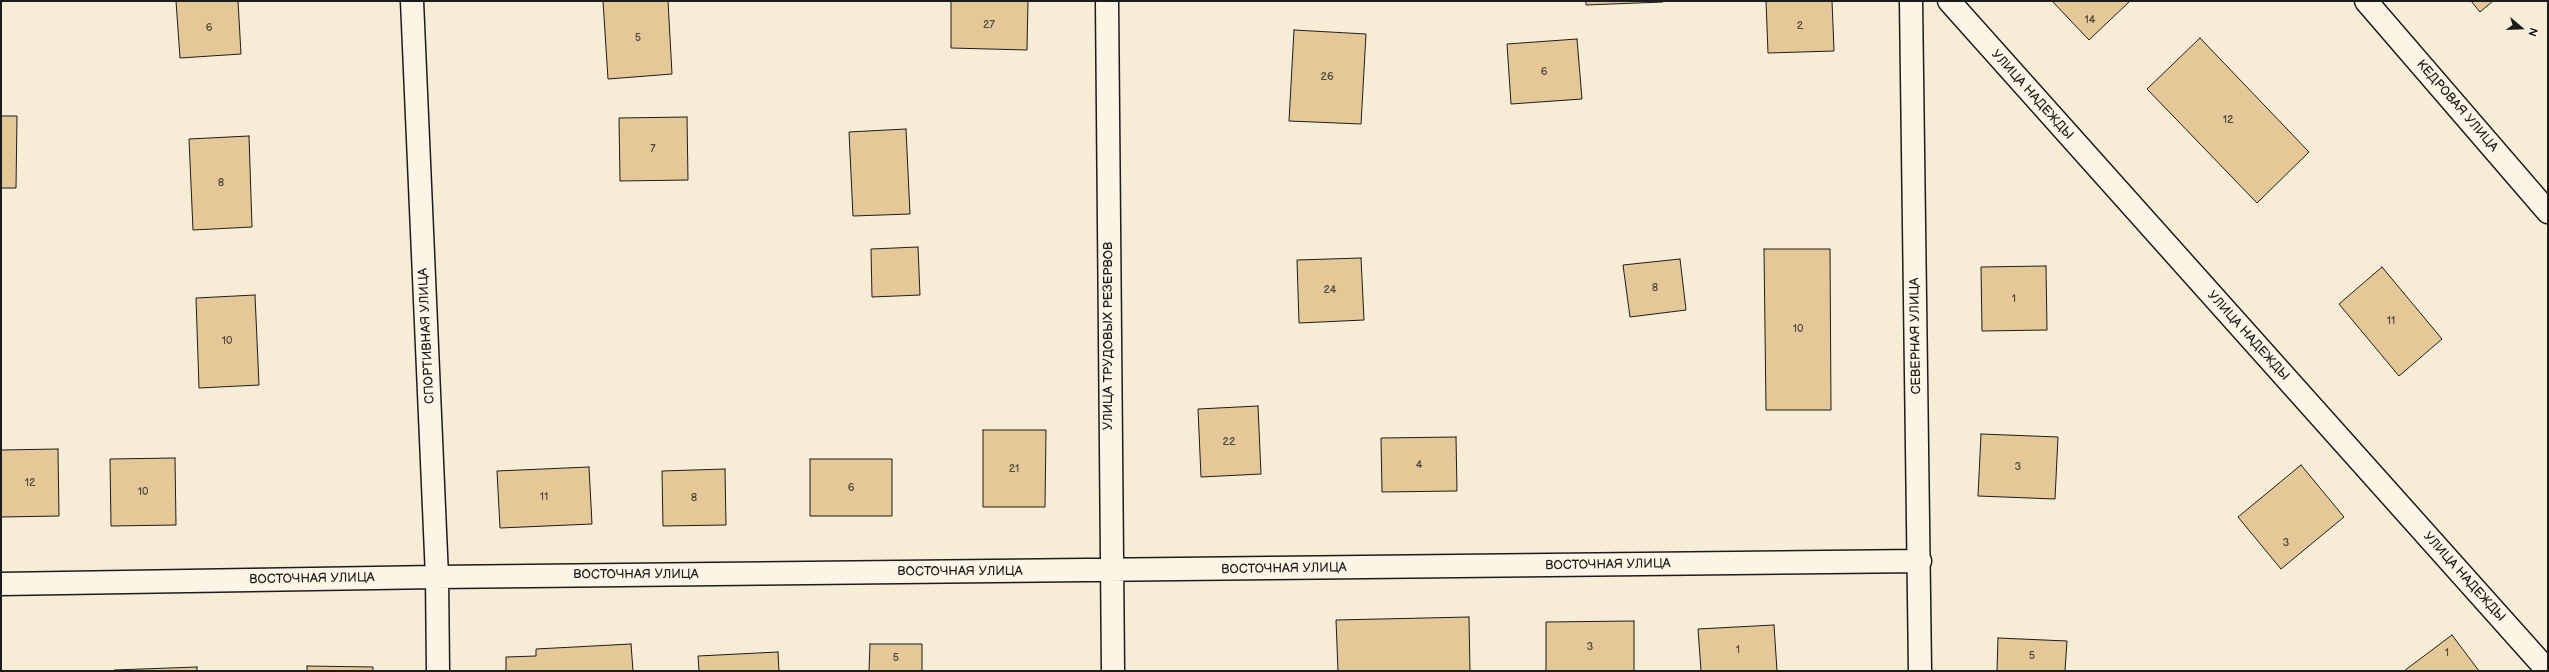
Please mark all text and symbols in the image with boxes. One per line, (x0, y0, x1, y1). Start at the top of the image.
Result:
north arrow (2501, 8, 2541, 48)
house number: 14 (2085, 13, 2095, 27)
house number: 27 (983, 18, 995, 32)
house number: 2 (1797, 19, 1803, 33)
house number: 6 (206, 21, 212, 35)
text: N (2525, 26, 2540, 38)
house number: 5 (635, 31, 641, 45)
street label: УЛИЦА НАДЕЖДЫ (1988, 47, 2076, 143)
street label: КЕДРОВАЯ УЛИЦА (2413, 57, 2501, 155)
house number: 6 (1541, 65, 1547, 79)
house number: 26 (1320, 70, 1334, 84)
house number: 12 (2223, 113, 2233, 127)
house number: 7 (650, 142, 656, 156)
house number: 8 (218, 176, 224, 190)
street label: УЛИЦА ТРУДОВЫХ РЕЗЕРВОВ (1101, 242, 1117, 430)
street label: СПОРТИВНАЯ УЛИЦА (416, 268, 438, 404)
street label: СЕВЕРНАЯ УЛИЦА (1907, 278, 1925, 394)
house number: 8 (1652, 281, 1658, 295)
house number: 24 (1323, 283, 1337, 297)
street label: УЛИЦА НАДЕЖДЫ (2204, 288, 2292, 384)
house number: 1 (2012, 292, 2016, 306)
house number: 11 (2387, 314, 2395, 328)
house number: 10 (1793, 322, 1803, 336)
house number: 10 (222, 334, 232, 348)
house number: 22 (1223, 435, 1235, 449)
house number: 4 (1416, 458, 1422, 472)
house number: 3 (2015, 460, 2021, 474)
house number: 21 (1009, 462, 1019, 476)
house number: 12 (25, 476, 35, 490)
house number: 6 (848, 481, 854, 495)
house number: 10 (138, 485, 148, 499)
house number: 11 (540, 490, 548, 504)
house number: 8 (691, 491, 697, 505)
street label: УЛИЦА НАДЕЖДЫ (2420, 529, 2508, 625)
house number: 3 (2283, 536, 2289, 550)
street label: ВОСТОЧНАЯ УЛИЦА (1545, 556, 1671, 574)
street label: ВОСТОЧНАЯ УЛИЦА (1221, 560, 1347, 578)
street label: ВОСТОЧНАЯ УЛИЦА (897, 564, 1023, 580)
street label: ВОСТОЧНАЯ УЛИЦА (573, 567, 699, 583)
street label: ВОСТОЧНАЯ УЛИЦА (249, 570, 375, 588)
house number: 3 (1587, 640, 1593, 654)
house number: 1 (1736, 643, 1740, 657)
house number: 1 (2445, 646, 2449, 660)
house number: 5 (2029, 649, 2035, 663)
house number: 5 (893, 651, 899, 665)

